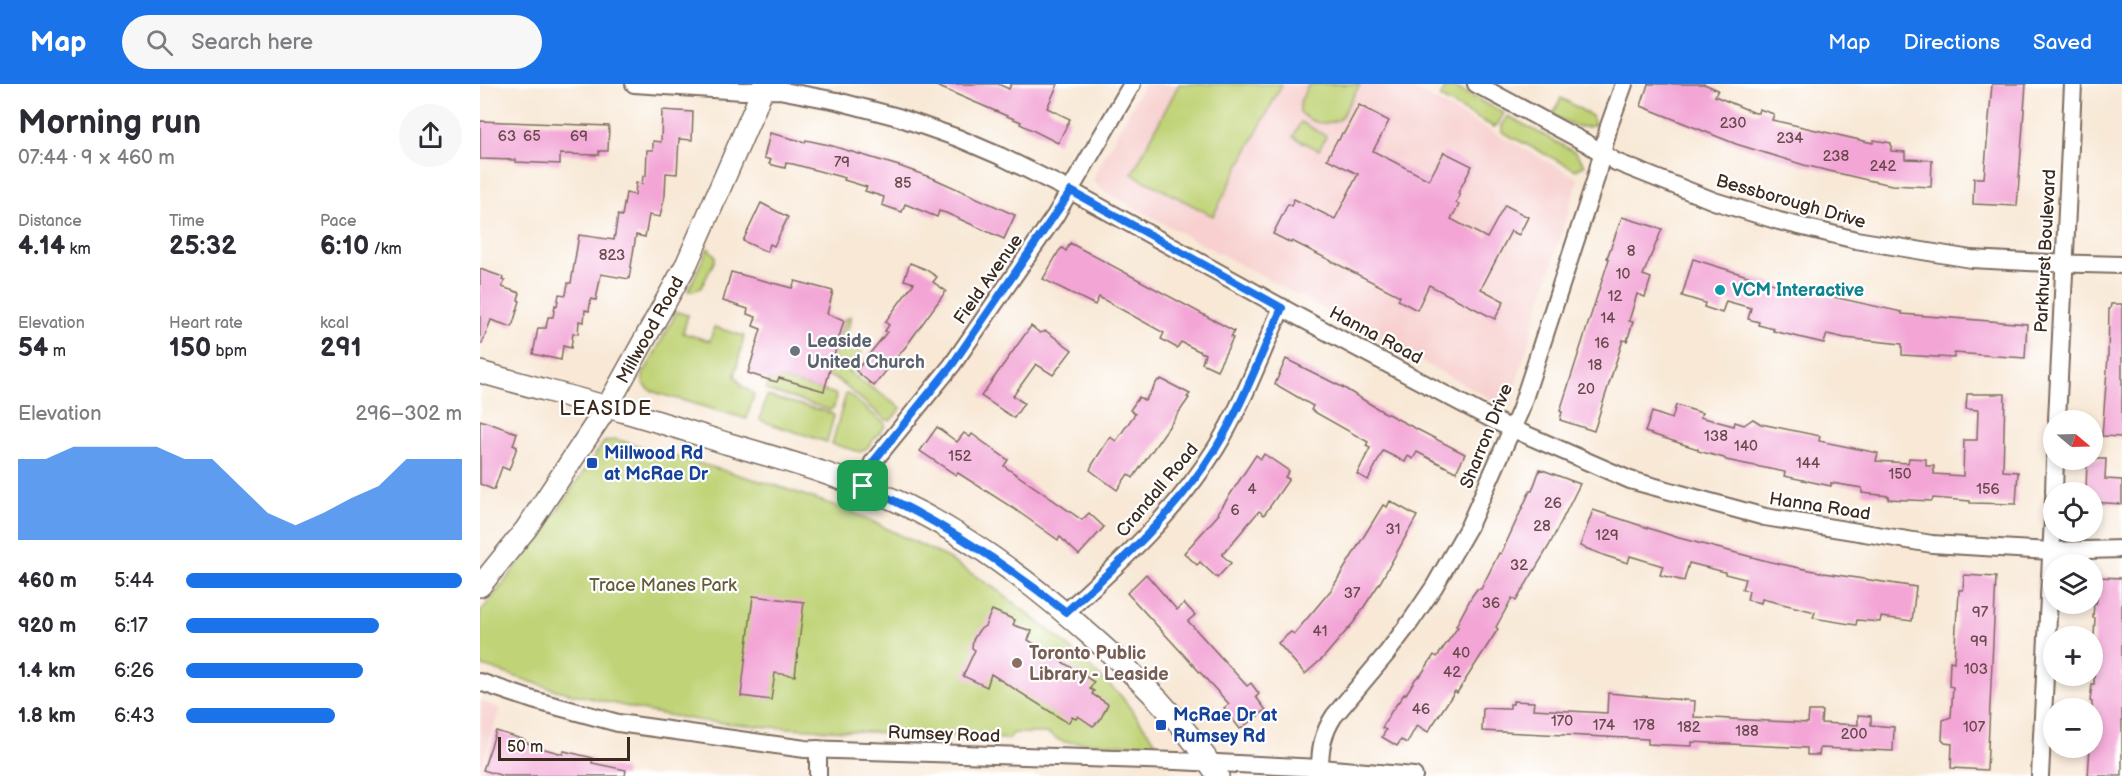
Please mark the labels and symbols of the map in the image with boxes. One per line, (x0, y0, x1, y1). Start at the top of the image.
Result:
house number: 230 (1720, 114, 1746, 133)
house number: 63 (498, 127, 516, 146)
house number: 65 (523, 127, 541, 146)
house number: 69 (570, 127, 588, 146)
house number: 234 (1777, 129, 1803, 148)
house number: 238 (1823, 147, 1850, 166)
house number: 79 (834, 153, 850, 172)
house number: 242 (1870, 157, 1896, 176)
street label: Parkhurst Boulevard (2031, 169, 2060, 333)
street label: Bessborough Drive (1714, 170, 1869, 233)
house number: 85 (894, 174, 912, 193)
street label: Field Avenue (950, 230, 1027, 328)
house number: 8 (1627, 242, 1636, 261)
house number: 823 (599, 246, 625, 265)
house number: 10 (1616, 265, 1630, 284)
street label: Millwood Road (612, 273, 688, 387)
place label: VCM Interactive (1732, 280, 1864, 301)
marker: VCM Interactive (1713, 283, 1727, 297)
house number: 12 (1608, 287, 1622, 306)
street label: Hanna Road (1326, 302, 1426, 369)
house number: 14 (1601, 309, 1615, 328)
place label: Leaside United Church (807, 331, 925, 373)
house number: 16 (1595, 334, 1609, 353)
marker: Leaside United Church (788, 344, 802, 358)
house number: 18 (1588, 356, 1603, 375)
street label: Sharron Drive (1456, 380, 1517, 492)
house number: 20 (1577, 380, 1595, 399)
district label: LEASIDE (559, 397, 653, 421)
north arrow (2043, 410, 2103, 470)
house number: 138 (1704, 427, 1728, 446)
house number: 140 (1734, 437, 1758, 456)
street label: Crandall Road (1112, 439, 1203, 542)
place label: Millwood Rd at McRae Dr (604, 443, 709, 485)
house number: 152 (948, 447, 972, 466)
house number: 144 (1796, 454, 1820, 473)
marker: Millwood Rd at McRae Dr (585, 456, 599, 470)
pin (837, 460, 888, 511)
house number: 150 (1888, 465, 1912, 484)
house number: 4 (1247, 480, 1257, 499)
house number: 156 (1976, 480, 2000, 499)
street label: Hanna Road (1768, 488, 1872, 525)
house number: 26 (1544, 494, 1562, 513)
house number: 6 (1230, 501, 1240, 520)
house number: 28 (1533, 517, 1551, 536)
house number: 31 (1385, 520, 1401, 539)
house number: 129 (1595, 526, 1619, 545)
house number: 32 (1510, 556, 1528, 575)
park label: Trace Manes Park (589, 575, 737, 596)
house number: 37 (1344, 584, 1361, 603)
house number: 36 (1482, 594, 1500, 613)
house number: 97 (1972, 603, 1989, 622)
house number: 41 (1313, 622, 1327, 641)
house number: 99 (1970, 632, 1988, 651)
place label: Toronto Public Library - Leaside (1029, 643, 1169, 685)
house number: 40 (1452, 644, 1470, 663)
marker: Toronto Public Library - Leaside (1010, 656, 1024, 670)
house number: 103 (1964, 660, 1988, 679)
house number: 42 (1443, 663, 1461, 682)
house number: 46 (1412, 700, 1430, 719)
place label: McRae Dr at Rumsey Rd (1173, 705, 1277, 747)
house number: 170 (1551, 712, 1573, 731)
house number: 174 (1593, 716, 1615, 735)
house number: 178 (1633, 716, 1655, 735)
marker: McRae Dr at Rumsey Rd (1154, 718, 1168, 732)
house number: 182 (1677, 718, 1701, 737)
house number: 107 (1963, 718, 1986, 737)
street label: Rumsey Road (887, 722, 1001, 747)
house number: 188 (1735, 722, 1759, 741)
house number: 200 (1841, 725, 1867, 744)
scale bar (498, 734, 630, 762)

